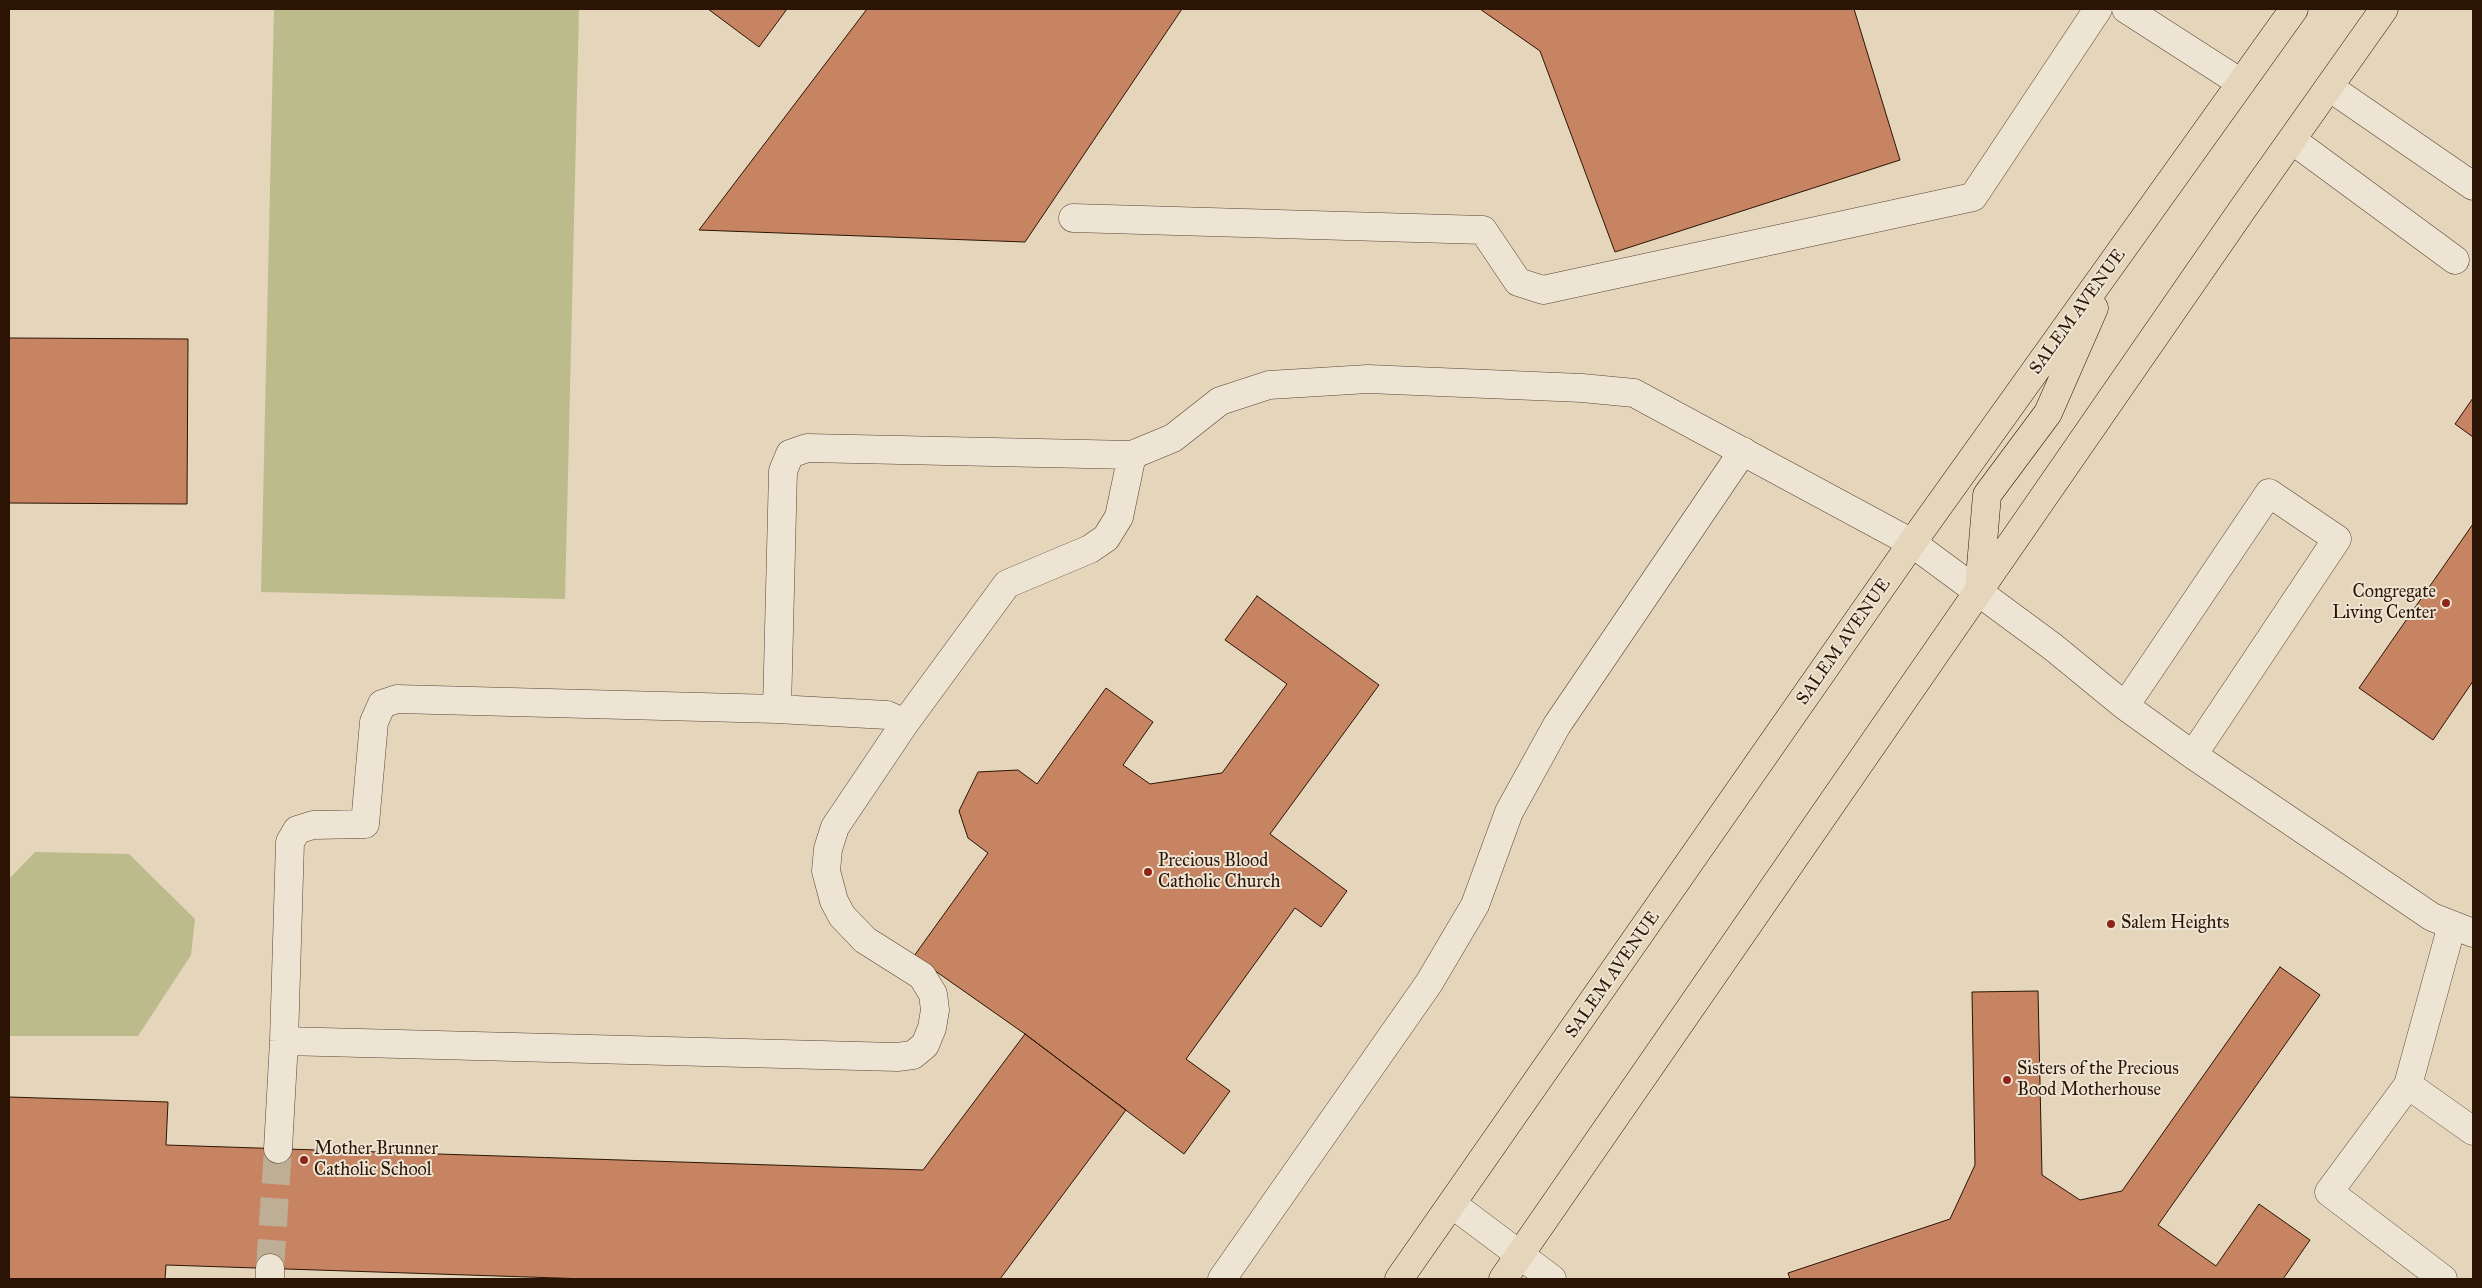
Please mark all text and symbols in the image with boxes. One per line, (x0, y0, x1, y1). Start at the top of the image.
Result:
street label: SALEM AVENUE (2025, 245, 2131, 379)
street label: SALEM AVENUE (1792, 575, 1896, 709)
place label: Congregate Living Center (2332, 582, 2436, 624)
marker: Congregate Living Center (2440, 597, 2452, 609)
place label: Precious Blood Catholic Church (1158, 851, 1281, 894)
marker: Precious Blood Catholic Church (1142, 866, 1154, 878)
street label: SALEM AVENUE (1561, 908, 1665, 1042)
place label: Salem Heights (2121, 913, 2229, 935)
marker: Salem Heights (2105, 918, 2117, 930)
place label: Sisters of the Precious Bood Motherhouse (2017, 1059, 2179, 1102)
marker: Sisters of the Precious Bood Motherhouse (2001, 1074, 2013, 1086)
place label: Mother Brunner Catholic School (314, 1139, 438, 1182)
marker: Mother Brunner Catholic School (298, 1154, 310, 1166)

